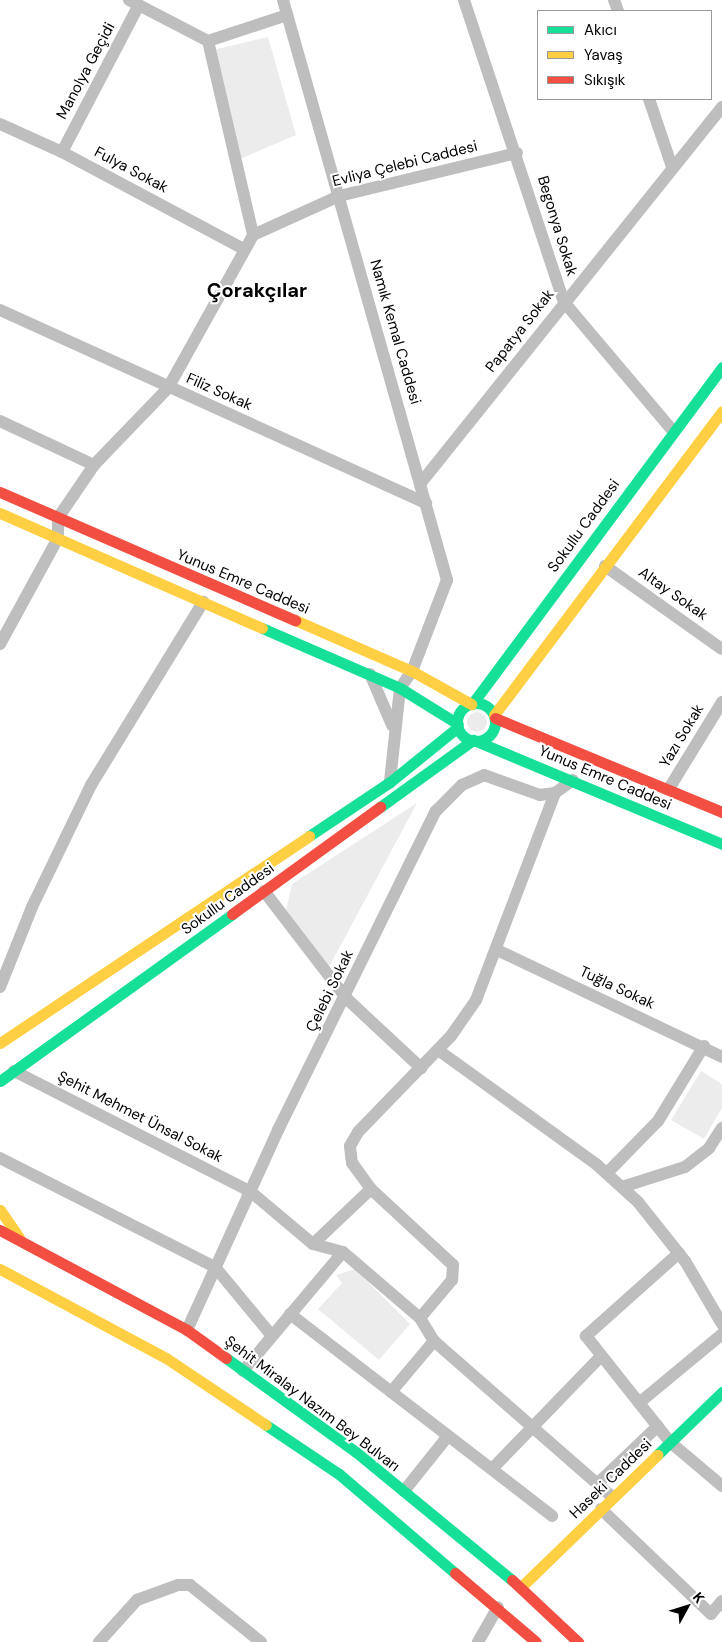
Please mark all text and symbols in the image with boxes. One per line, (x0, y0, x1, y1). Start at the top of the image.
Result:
legend (537, 10, 712, 100)
street label: Manolya Geçidi (53, 20, 119, 122)
text: Akıcı (584, 20, 617, 40)
text: Yavaş (584, 45, 623, 65)
text: Sıkışık (584, 70, 625, 90)
street label: Evliya Çelebi Caddesi (331, 137, 479, 191)
street label: Fulya Sokak (91, 143, 171, 197)
street label: Begonya Sokak (533, 174, 581, 278)
street label: Namık Kemal Caddesi (366, 258, 424, 406)
district label: Çorakçılar (207, 278, 307, 302)
street label: Papatya Sokak (482, 286, 558, 376)
street label: Filiz Sokak (183, 369, 255, 415)
street label: Sokullu Caddesi (544, 476, 624, 576)
street label: Yunus Emre Caddesi (174, 546, 312, 618)
street label: Altay Sokak (635, 564, 711, 624)
street label: Yazı Sokak (656, 701, 708, 771)
street label: Yunus Emre Caddesi (536, 742, 674, 814)
street label: Sokullu Caddesi (178, 859, 278, 939)
street label: Çelebi Sokak (302, 947, 358, 1035)
street label: Tuğla Sokak (577, 963, 657, 1013)
street label: Şehit Mehmet Ünsal Sokak (54, 1067, 226, 1167)
street label: Şehit Miralay Nazım Bey Bulvarı (221, 1332, 403, 1476)
street label: Haseki Caddesi (566, 1435, 656, 1523)
north arrow (662, 1582, 712, 1632)
text: K (689, 1588, 709, 1607)

